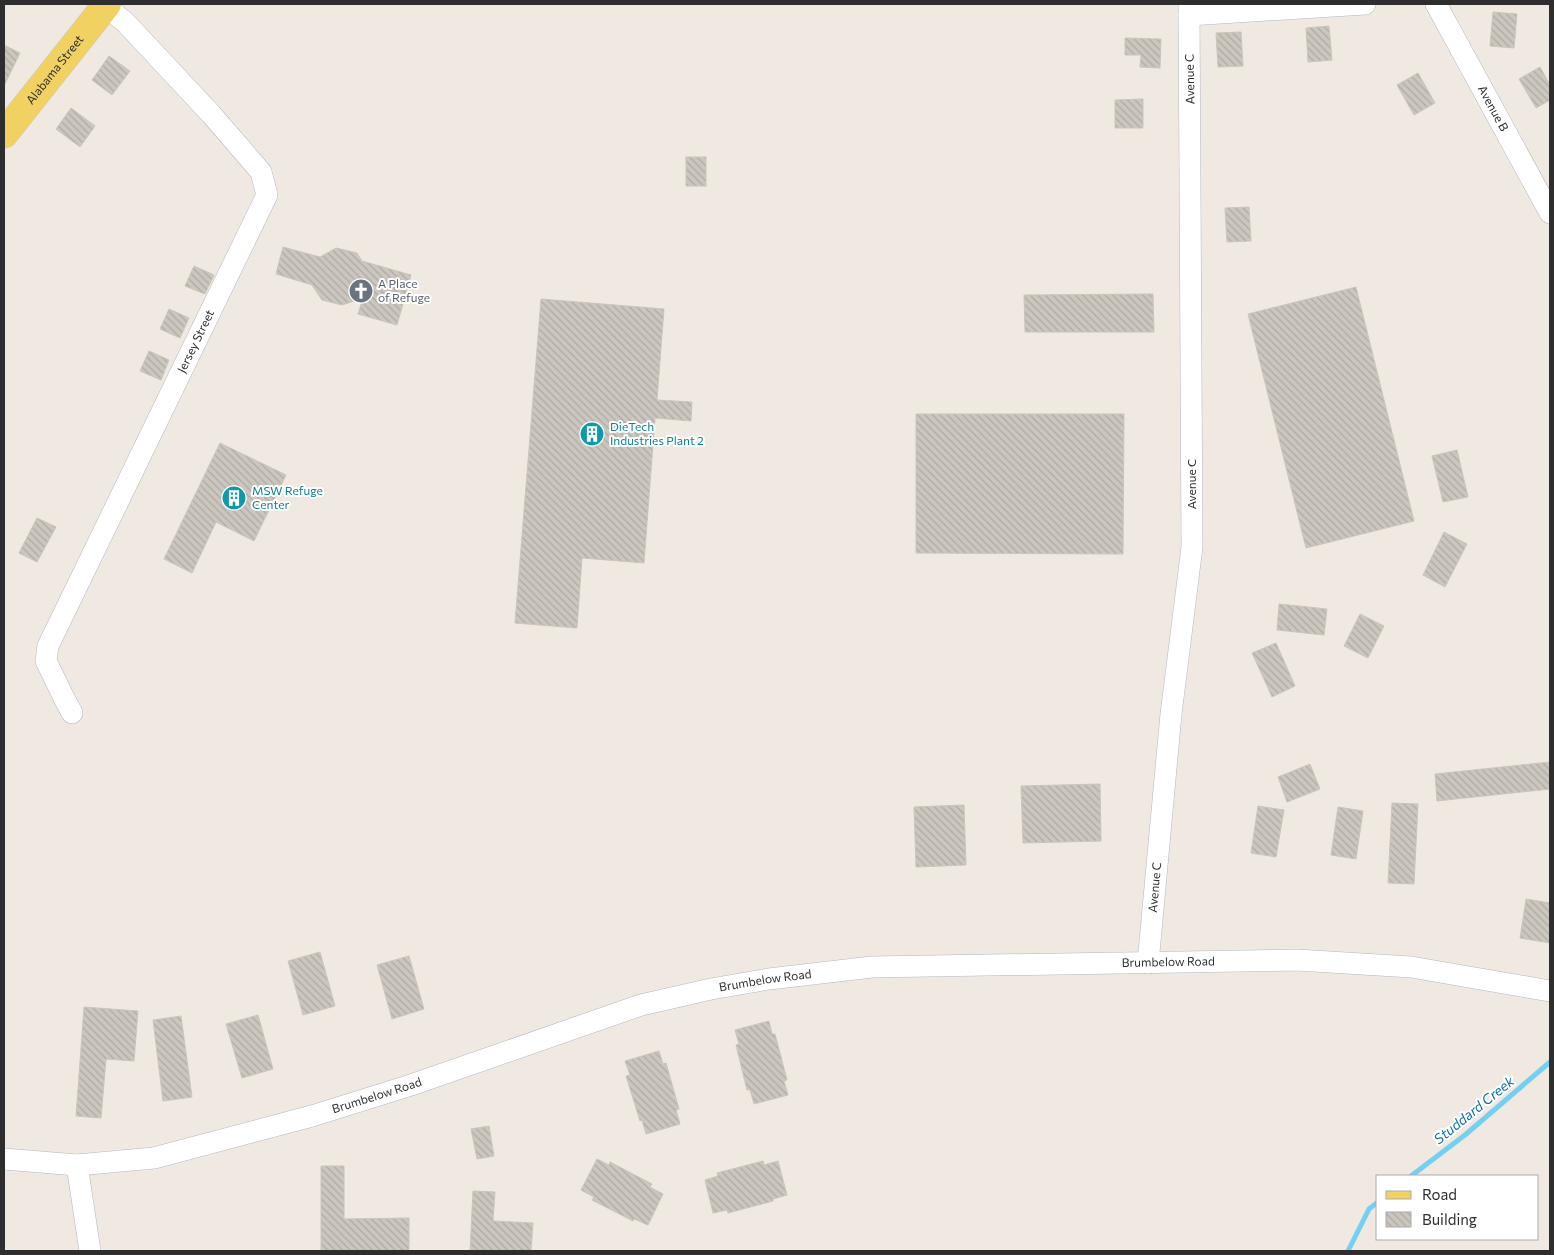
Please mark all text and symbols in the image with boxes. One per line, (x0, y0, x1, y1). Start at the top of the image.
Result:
street label: Alabama Street (23, 32, 86, 106)
street label: Avenue C (1182, 54, 1196, 104)
street label: Avenue B (1476, 83, 1512, 134)
place label: A Place of Refuge (378, 276, 430, 304)
church icon: A Place of Refuge (348, 278, 374, 304)
street label: Jersey Street (174, 307, 216, 375)
place label: DieTech Industries Plant 2 (610, 419, 704, 447)
building icon: DieTech Industries Plant 2 (579, 421, 605, 447)
street label: Avenue C (1184, 459, 1198, 509)
place label: MSW Refuge Center (252, 483, 323, 511)
building icon: MSW Refuge Center (221, 485, 247, 511)
street label: Avenue C (1145, 861, 1163, 913)
street label: Brumbelow Road (1122, 953, 1215, 969)
street label: Brumbelow Road (718, 966, 812, 994)
water label: Studdard Creek (1430, 1072, 1518, 1147)
street label: Brumbelow Road (330, 1074, 423, 1115)
legend (1376, 1175, 1539, 1240)
text: Road (1422, 1185, 1457, 1203)
text: Building (1422, 1210, 1477, 1228)

